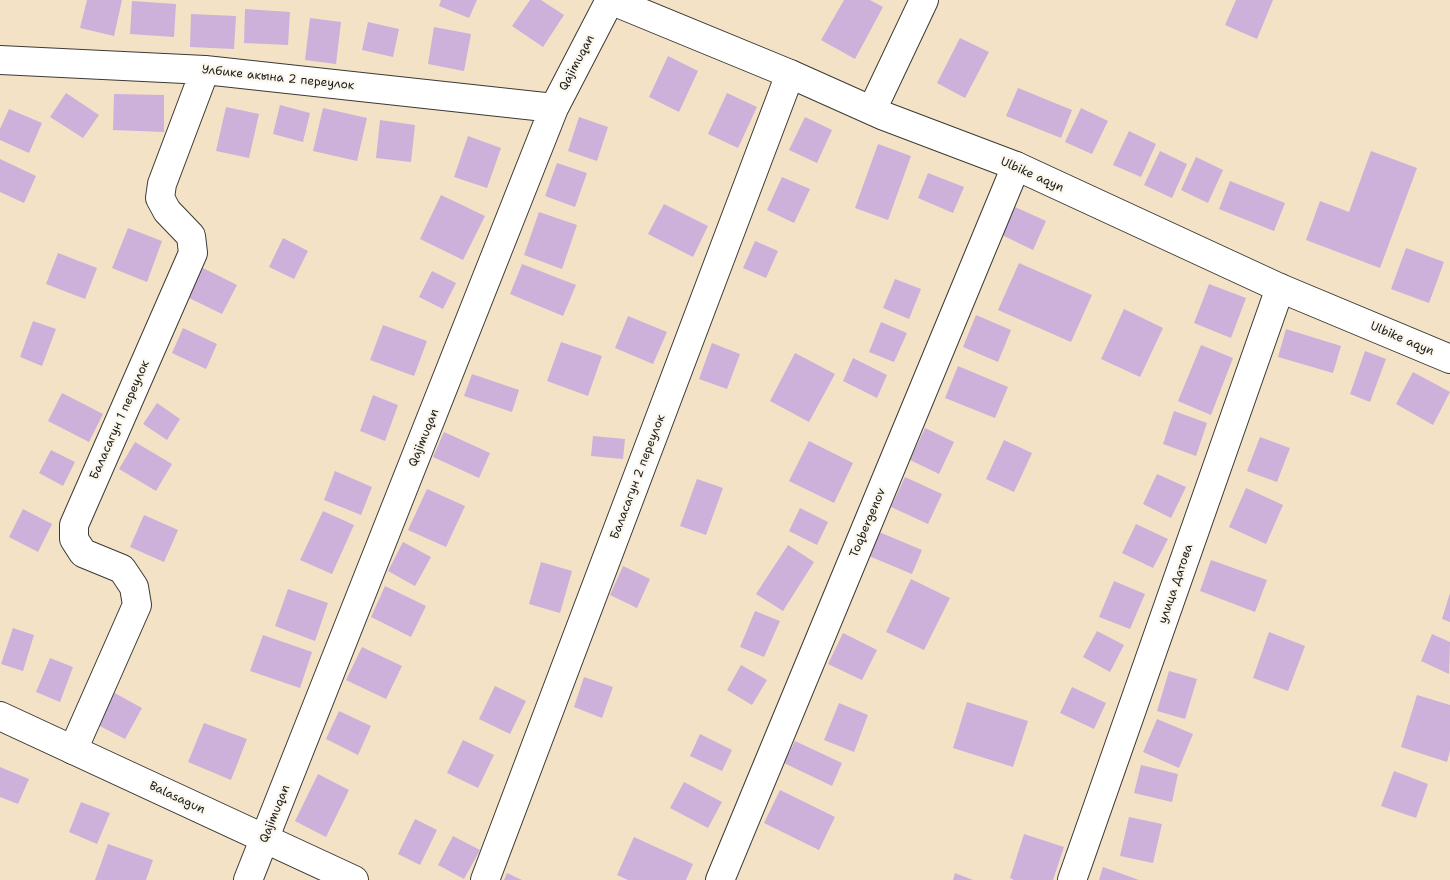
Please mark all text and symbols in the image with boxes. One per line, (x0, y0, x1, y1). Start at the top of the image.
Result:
street label: Qajimuqan (556, 33, 598, 93)
street label: Улбике акына 2 переулок (201, 63, 355, 93)
street label: Ulbike aqyn (998, 155, 1066, 195)
street label: Ulbike aqyn (1368, 319, 1436, 359)
street label: Баласагун 1 переулок (87, 358, 153, 482)
street label: Qajimuqan (406, 407, 442, 469)
street label: Баласагун 2 переулок (608, 413, 668, 541)
street label: Toqbergenov (847, 486, 889, 560)
street label: улица Датова (1156, 542, 1196, 626)
street label: Balasagun (147, 779, 207, 817)
street label: Qajimuqan (257, 783, 293, 845)

